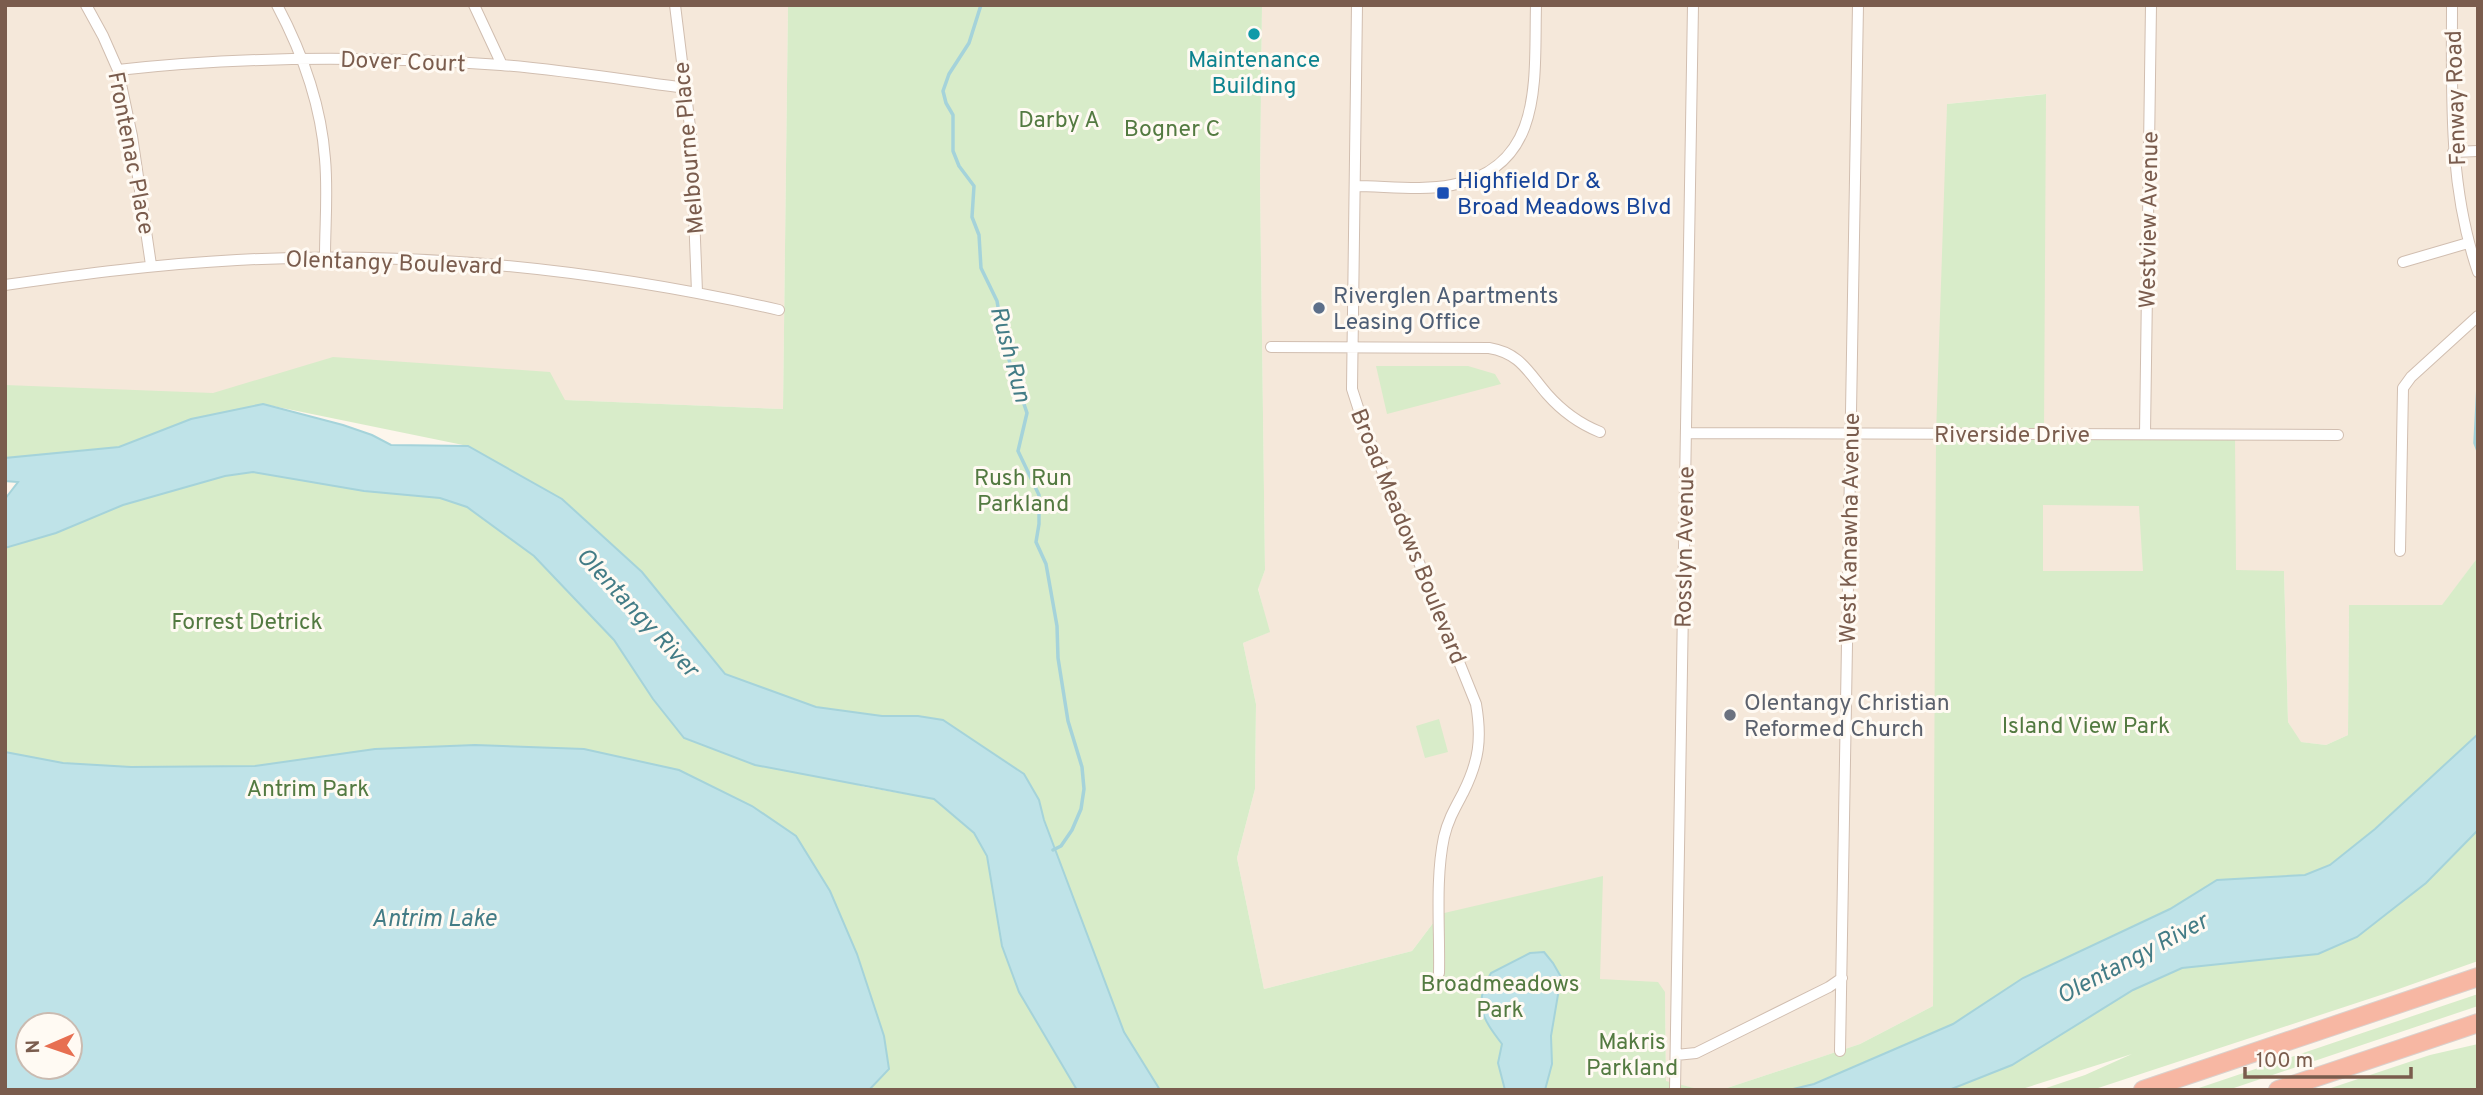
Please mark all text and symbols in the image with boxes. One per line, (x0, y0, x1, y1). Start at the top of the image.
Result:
marker: Maintenance Building (1246, 26, 1262, 42)
street label: Fenway Road (2441, 30, 2474, 166)
street label: Dover Court (340, 47, 466, 80)
place label: Maintenance Building (1188, 47, 1320, 102)
street label: Melbourne Place (669, 60, 712, 235)
street label: Frontenac Place (100, 70, 160, 237)
park label: Darby A (1018, 107, 1100, 136)
park label: Bogner C (1124, 116, 1220, 145)
street label: Westview Avenue (2134, 131, 2167, 309)
place label: Highfield Dr & Broad Meadows Blvd (1457, 168, 1671, 223)
marker: Highfield Dr & Broad Meadows Blvd (1435, 185, 1451, 201)
street label: Olentangy Boulevard (285, 246, 503, 283)
place label: Riverglen Apartments Leasing Office (1333, 283, 1559, 338)
marker: Riverglen Apartments Leasing Office (1311, 300, 1327, 316)
water label: Rush Run (982, 303, 1036, 406)
street label: Broad Meadows Boulevard (1342, 405, 1471, 669)
street label: West Kanawha Avenue (1835, 412, 1868, 644)
street label: Riverside Drive (1934, 422, 2090, 451)
park label: Rush Run Parkland (974, 465, 1072, 520)
street label: Rosslyn Avenue (1671, 466, 1702, 628)
water label: Olentangy River (569, 542, 706, 686)
park label: Forrest Detrick (171, 609, 323, 638)
place label: Olentangy Christian Reformed Church (1744, 690, 1950, 745)
marker: Olentangy Christian Reformed Church (1722, 707, 1738, 723)
park label: Island View Park (2002, 713, 2170, 742)
park label: Antrim Park (246, 776, 370, 805)
water label: Antrim Lake (372, 905, 497, 935)
water label: Olentangy River (2052, 906, 2215, 1012)
park label: Broadmeadows Park (1420, 971, 1580, 1026)
north arrow (14, 1011, 84, 1081)
park label: Makris Parkland (1586, 1029, 1678, 1084)
scale bar (2245, 1036, 2411, 1080)
text: N (22, 1039, 46, 1054)
text: 100 m (2256, 1048, 2313, 1075)

